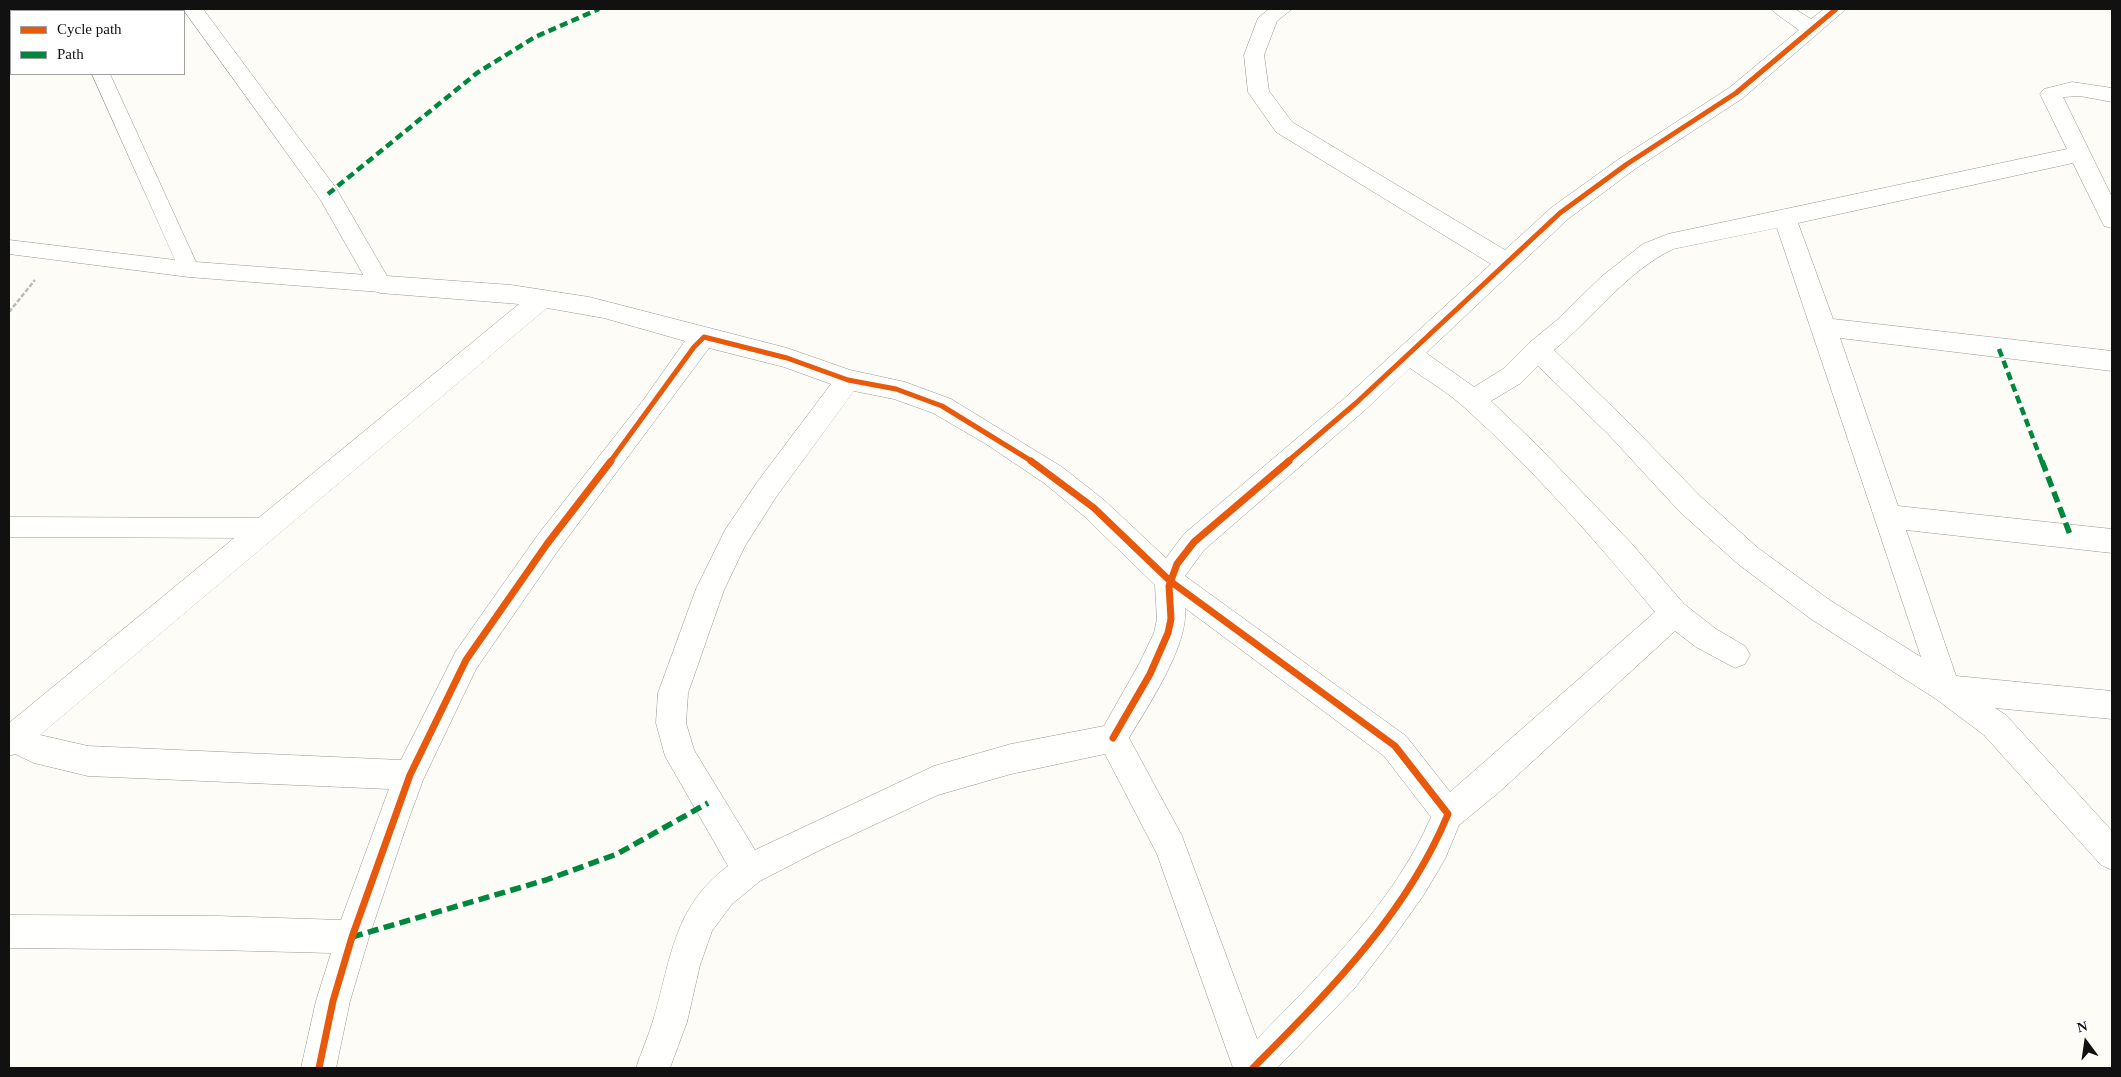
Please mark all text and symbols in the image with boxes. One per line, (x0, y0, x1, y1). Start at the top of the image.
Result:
legend (10, 10, 185, 75)
text: Cycle path (57, 21, 122, 37)
text: Path (57, 46, 84, 62)
north arrow (2061, 1017, 2111, 1067)
text: N (2076, 1018, 2089, 1035)

